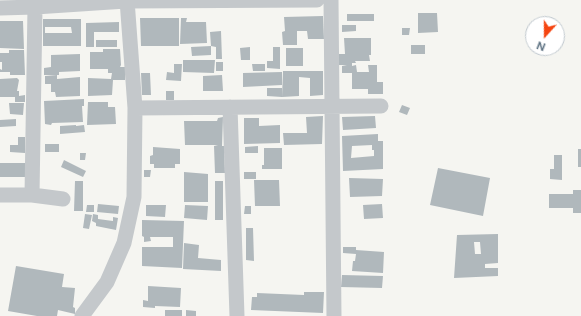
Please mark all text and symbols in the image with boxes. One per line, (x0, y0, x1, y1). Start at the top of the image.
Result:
north arrow (525, 16, 565, 56)
text: N (535, 39, 547, 53)

